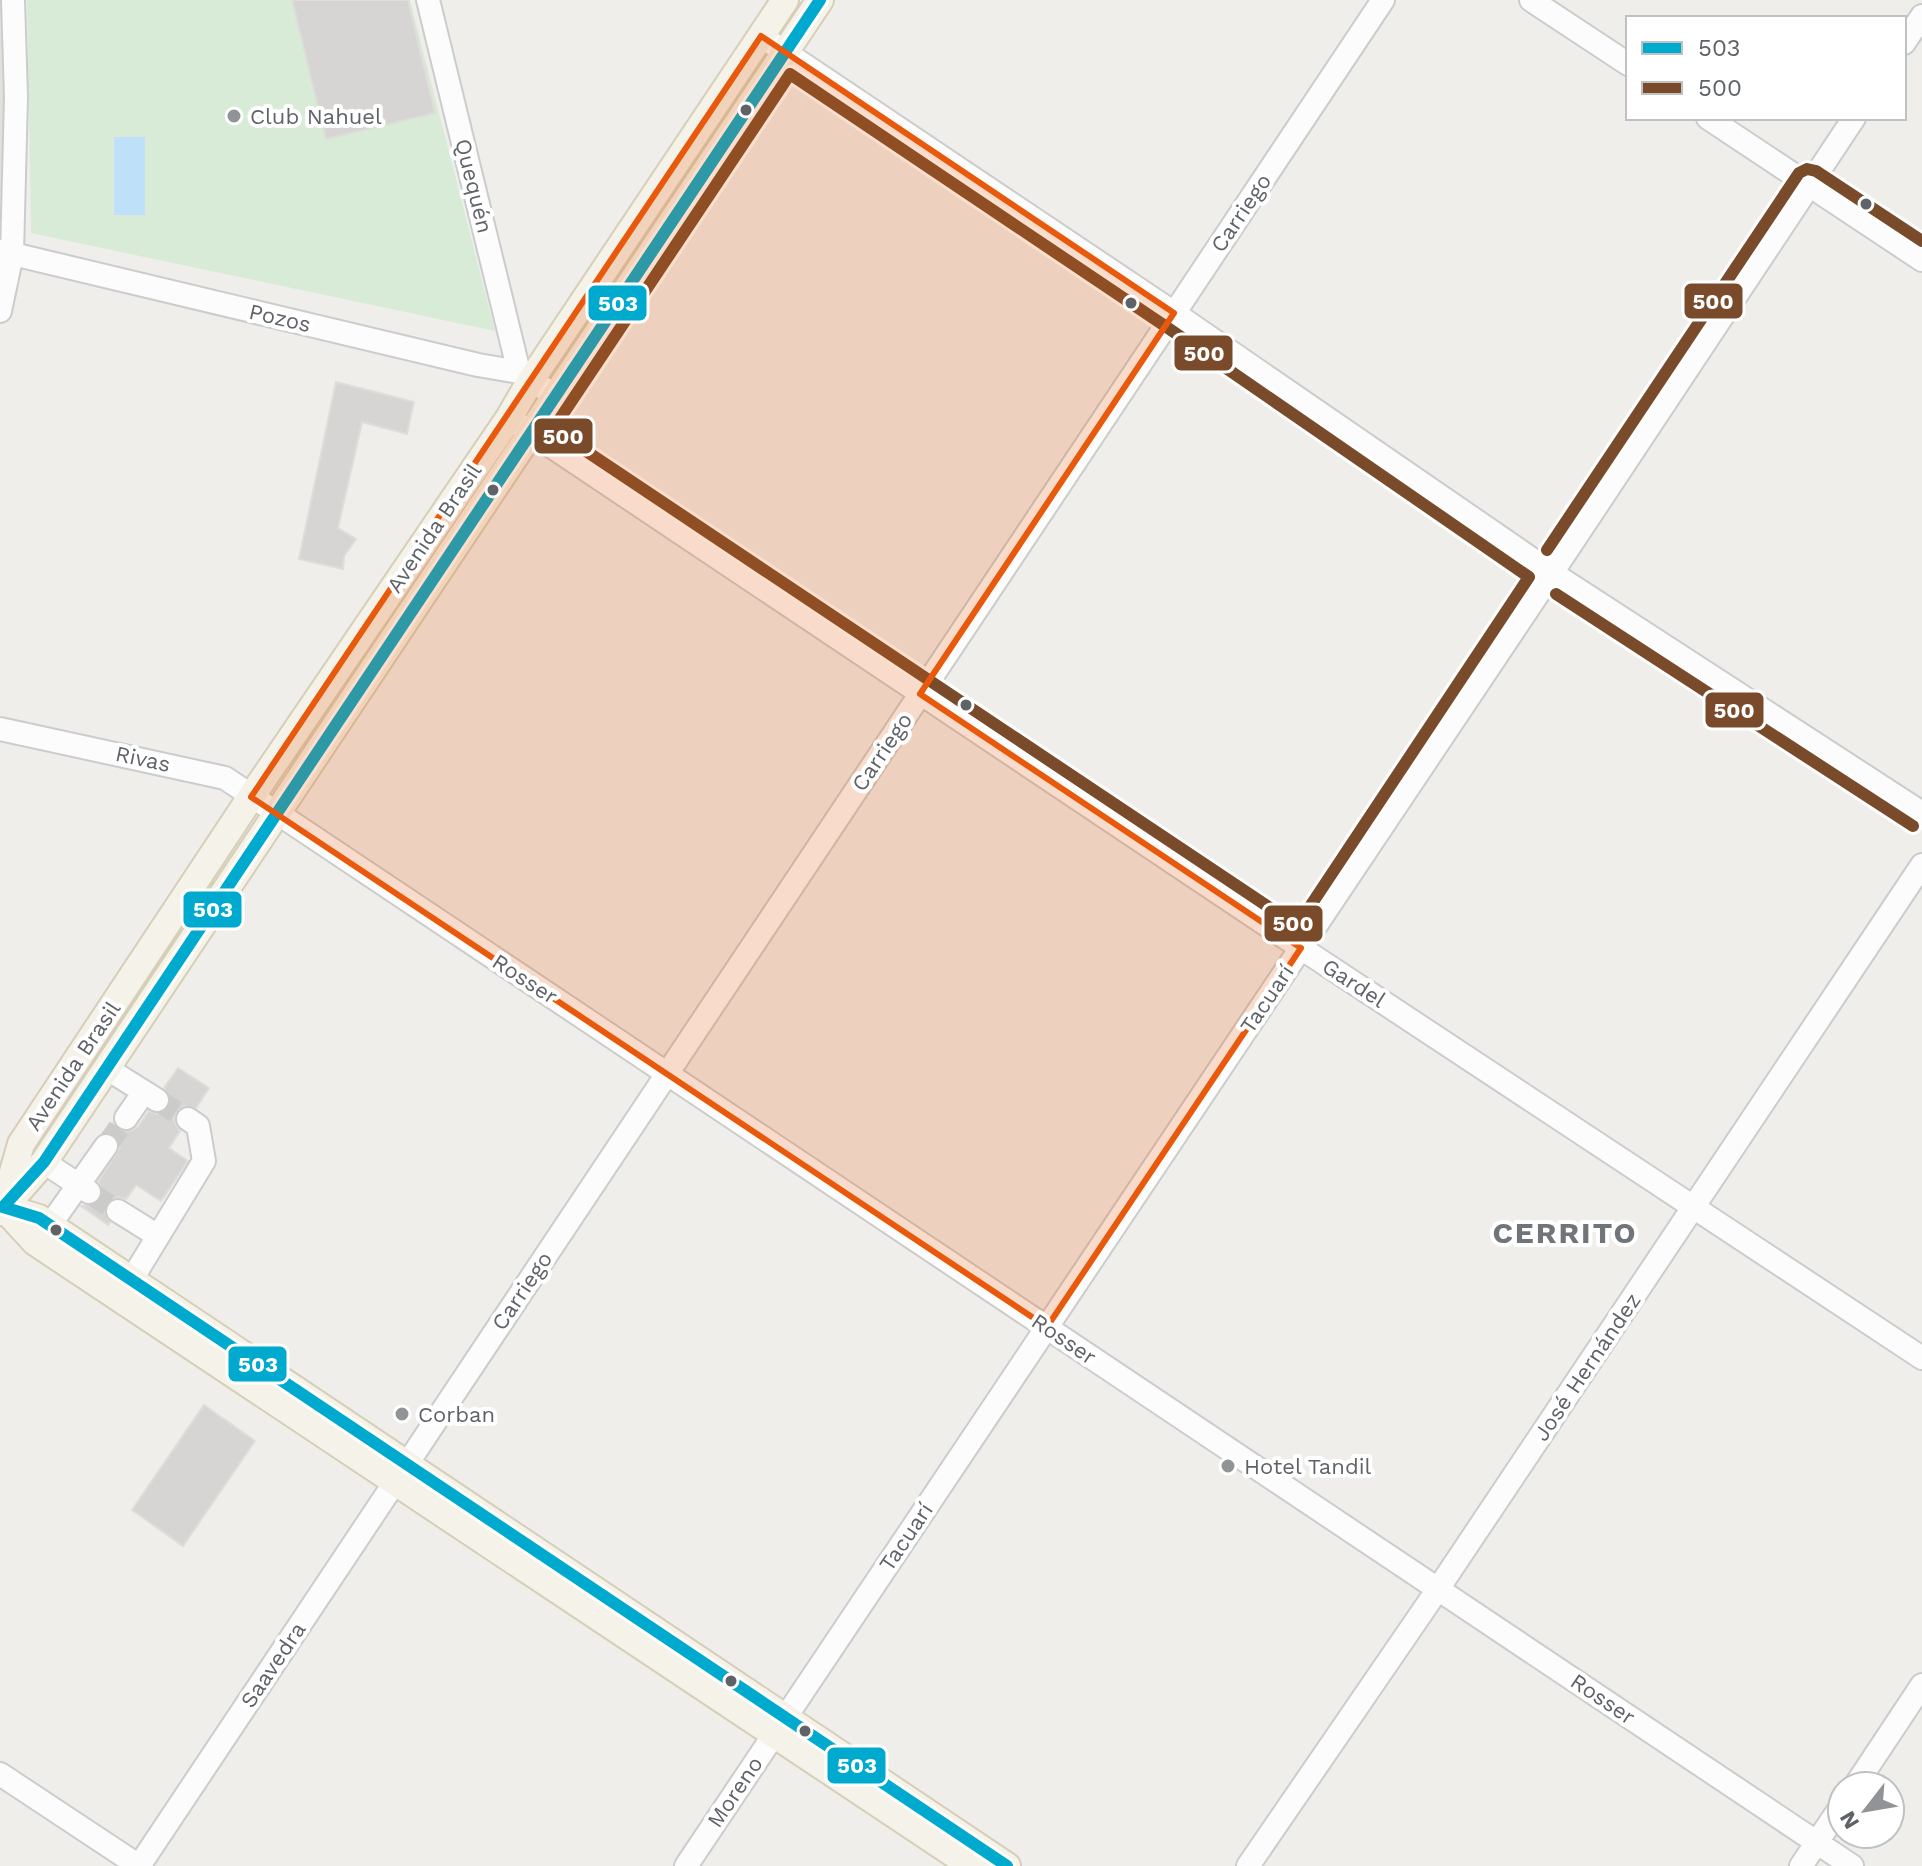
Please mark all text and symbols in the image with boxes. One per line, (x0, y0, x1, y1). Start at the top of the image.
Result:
legend (1626, 16, 1906, 120)
text: 503 (1698, 34, 1740, 62)
text: 500 (1698, 74, 1742, 102)
unlabelled marker (738, 102, 754, 118)
place label: Club Nahuel (250, 104, 382, 129)
marker: Club Nahuel (225, 107, 243, 125)
street label: Quequén (450, 136, 498, 236)
street label: Carriego (1206, 169, 1276, 257)
unlabelled marker (1858, 196, 1874, 212)
line badge: 500 (1683, 282, 1744, 320)
line badge: 503 (587, 284, 648, 322)
text: 500 (1692, 289, 1734, 314)
text: 503 (598, 291, 638, 316)
unlabelled marker (1123, 295, 1139, 311)
street label: Pozos (247, 299, 313, 337)
line badge: 500 (1173, 334, 1234, 372)
text: 500 (1183, 341, 1225, 366)
line badge: 500 (533, 417, 594, 455)
text: 500 (542, 424, 584, 449)
street label: Avenida Brasil (382, 458, 487, 597)
unlabelled marker (485, 482, 501, 498)
line badge: 500 (1704, 691, 1765, 729)
unlabelled marker (958, 697, 974, 713)
text: 500 (1713, 698, 1755, 723)
street label: Carriego (847, 708, 917, 796)
street label: Rivas (113, 741, 173, 777)
line badge: 503 (182, 890, 243, 929)
text: 503 (193, 897, 233, 922)
line badge: 500 (1263, 904, 1324, 943)
text: 500 (1272, 911, 1314, 936)
street label: Rosser (488, 949, 562, 1009)
street label: Gardel (1318, 953, 1390, 1013)
street label: Tacuarí (1235, 960, 1299, 1038)
street label: Avenida Brasil (21, 996, 126, 1135)
district label: CERRITO (1492, 1215, 1638, 1250)
unlabelled marker (48, 1222, 64, 1238)
street label: Carriego (487, 1247, 557, 1335)
street label: José Hernández (1528, 1288, 1646, 1446)
street label: Rosser (1027, 1308, 1101, 1370)
line badge: 503 (227, 1345, 288, 1383)
text: 503 (238, 1352, 278, 1377)
place label: Corban (418, 1402, 495, 1427)
marker: Corban (393, 1405, 411, 1423)
place label: Hotel Tandil (1244, 1454, 1372, 1479)
marker: Hotel Tandil (1219, 1457, 1237, 1475)
street label: Tacuarí (874, 1498, 938, 1576)
street label: Saavedra (235, 1618, 311, 1712)
street label: Rosser (1566, 1668, 1640, 1730)
unlabelled marker (723, 1673, 739, 1689)
unlabelled marker (797, 1723, 813, 1739)
line badge: 503 (826, 1746, 887, 1785)
street label: Moreno (702, 1752, 768, 1832)
text: 503 (837, 1753, 877, 1778)
north arrow (1826, 1770, 1906, 1850)
text: N (1834, 1807, 1864, 1833)

